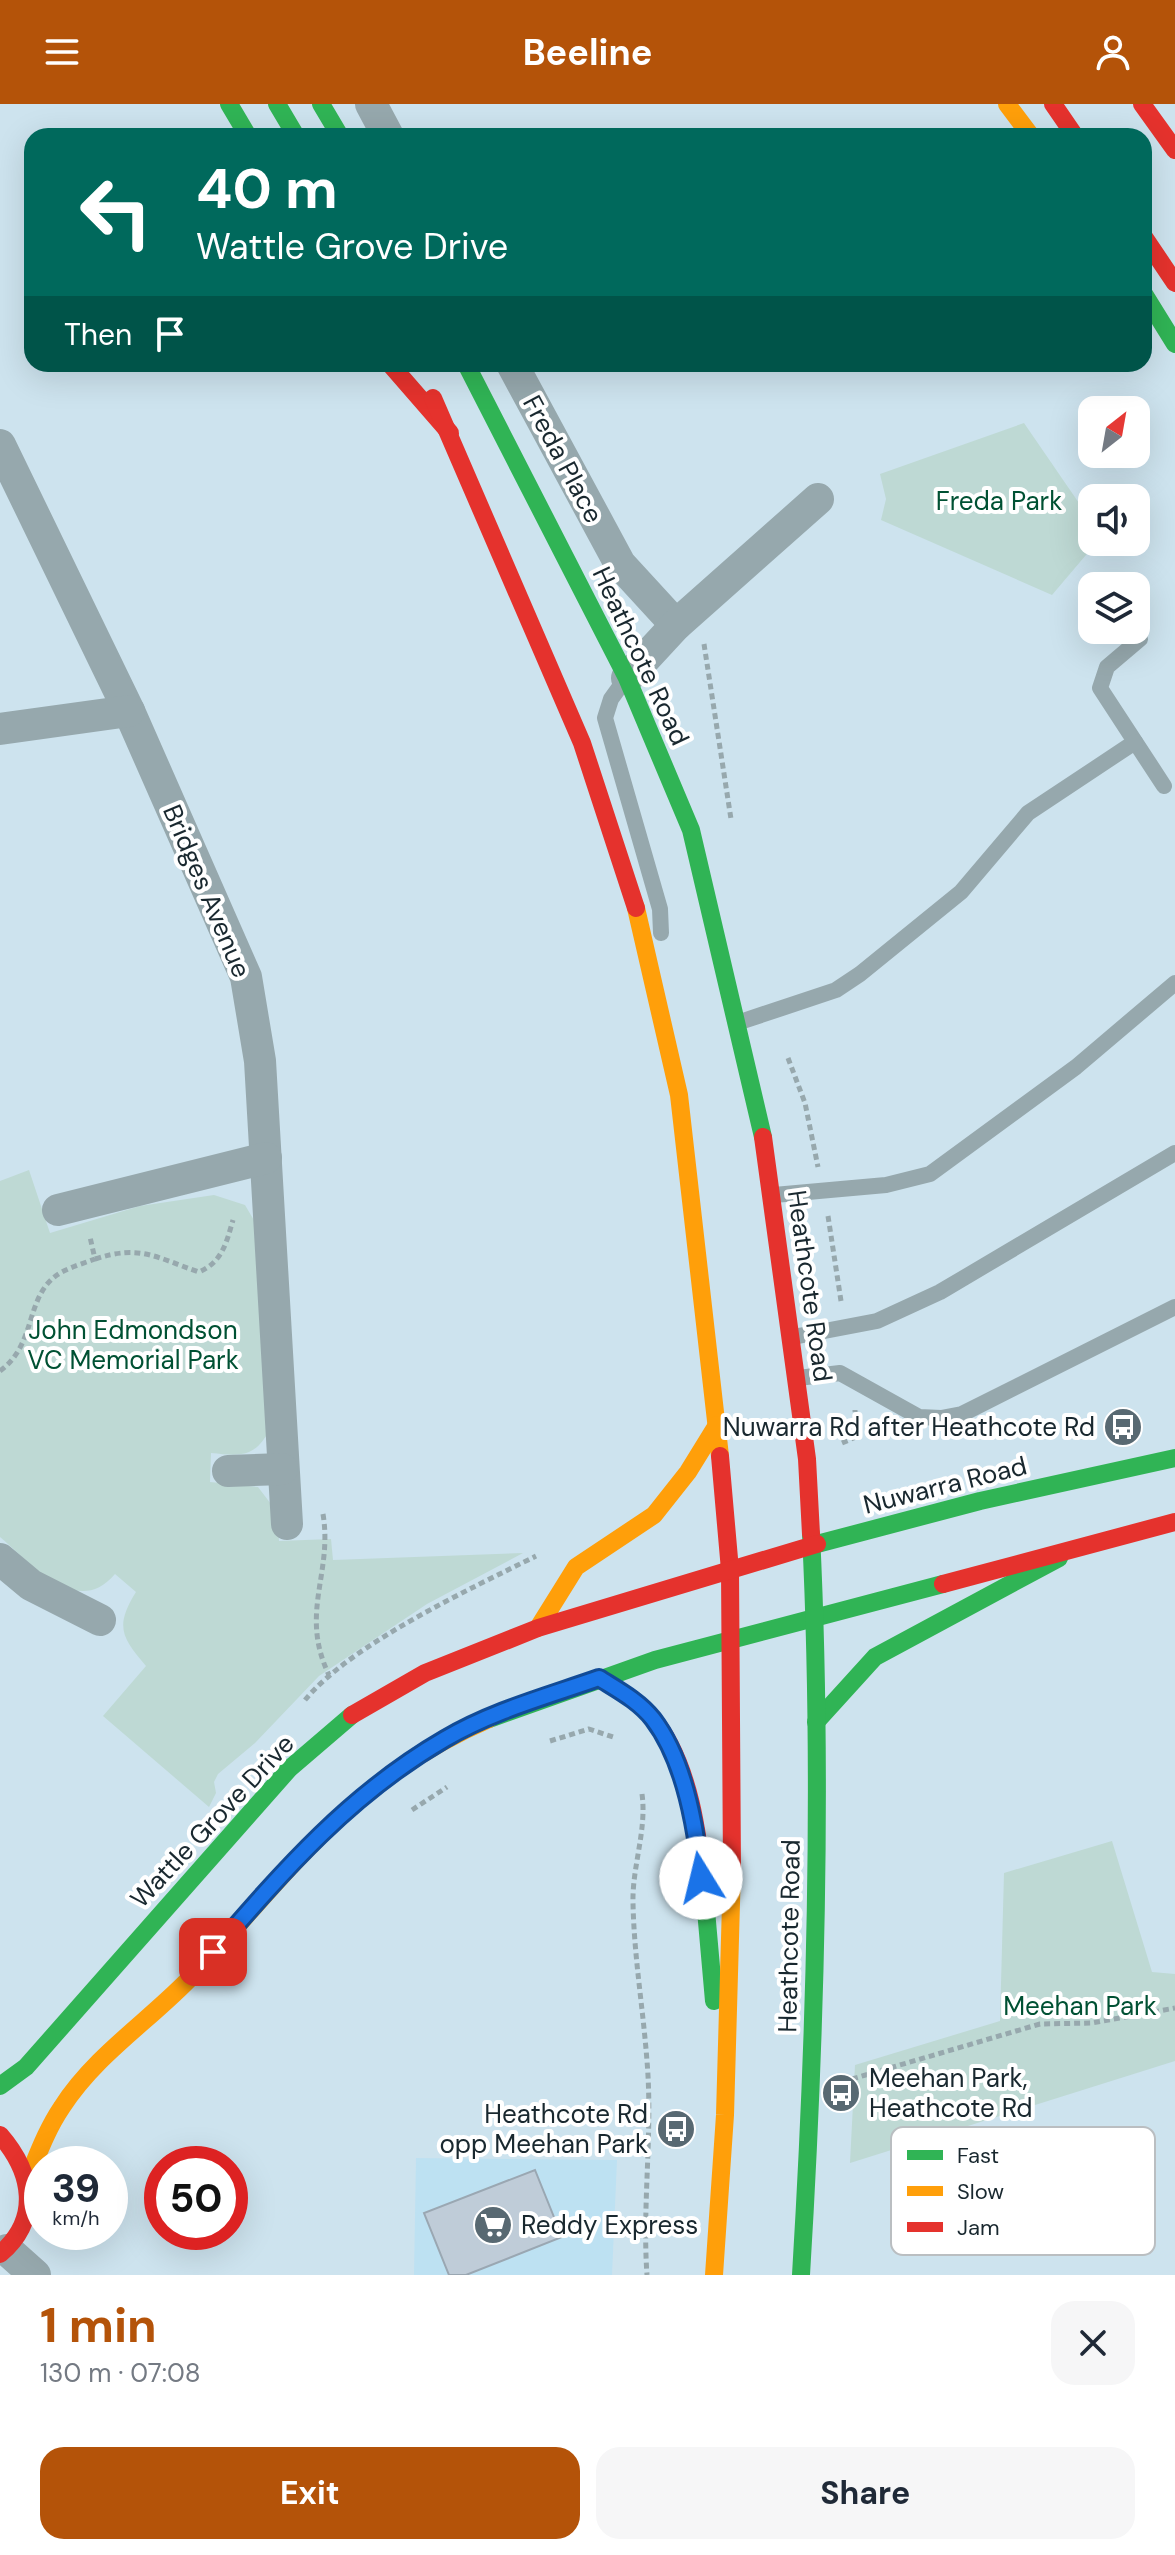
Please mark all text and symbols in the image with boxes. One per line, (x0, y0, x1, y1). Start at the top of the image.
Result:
text: Beeline (523, 29, 652, 76)
icon: menu (40, 30, 84, 74)
icon: person (1091, 30, 1135, 74)
text: 40 m (196, 152, 338, 225)
icon: left (64, 160, 168, 264)
text: Wattle Grove Drive (196, 223, 508, 270)
icon: arrive (148, 312, 192, 356)
text: Then (64, 315, 132, 354)
street label: Freda Place (515, 389, 611, 529)
north arrow (1078, 396, 1150, 468)
map controls (1078, 396, 1150, 644)
park label: Freda Park (936, 484, 1062, 518)
button: sound (1078, 484, 1150, 556)
street label: Heathcote Road (585, 561, 697, 751)
button: layers (1078, 572, 1150, 644)
street label: Bridges Avenue (155, 799, 259, 983)
street label: Heathcote Road (780, 1188, 840, 1384)
park label: John Edmondson VC Memorial Park (27, 1313, 239, 1377)
bus stop icon: Nuwarra Rd after Heathcote Rd (1102, 1406, 1144, 1448)
place label: Nuwarra Rd after Heathcote Rd (723, 1410, 1095, 1444)
street label: Nuwarra Road (860, 1448, 1030, 1522)
street label: Wattle Grove Drive (123, 1727, 301, 1915)
position arrow (659, 1836, 743, 1920)
street label: Heathcote Road (770, 1839, 808, 2033)
pin (179, 1918, 247, 1986)
icon: arrive (191, 1930, 235, 1974)
park label: Meehan Park (1003, 1989, 1157, 2023)
place label: Meehan Park, Heathcote Rd (869, 2061, 1033, 2125)
bus stop icon: Meehan Park, Heathcote Rd (820, 2072, 862, 2114)
place label: Heathcote Rd opp Meehan Park (439, 2097, 648, 2161)
bus stop icon: Heathcote Rd opp Meehan Park (655, 2108, 697, 2150)
legend (891, 2127, 1155, 2255)
text: Fast (957, 2141, 999, 2170)
speed limit sign: 50 (144, 2146, 248, 2250)
text: 39 (52, 2162, 100, 2214)
text: Slow (957, 2177, 1004, 2206)
supermarket icon: Reddy Express (472, 2204, 514, 2246)
text: km/h (52, 2205, 100, 2231)
place label: Reddy Express (521, 2208, 698, 2242)
text: Jam (957, 2213, 1000, 2242)
text: 1 min (40, 2294, 157, 2357)
button: close (1051, 2301, 1135, 2385)
text: 130 m · 07:08 (40, 2356, 200, 2390)
button: Exit (40, 2447, 580, 2539)
button: Share (596, 2447, 1135, 2539)

